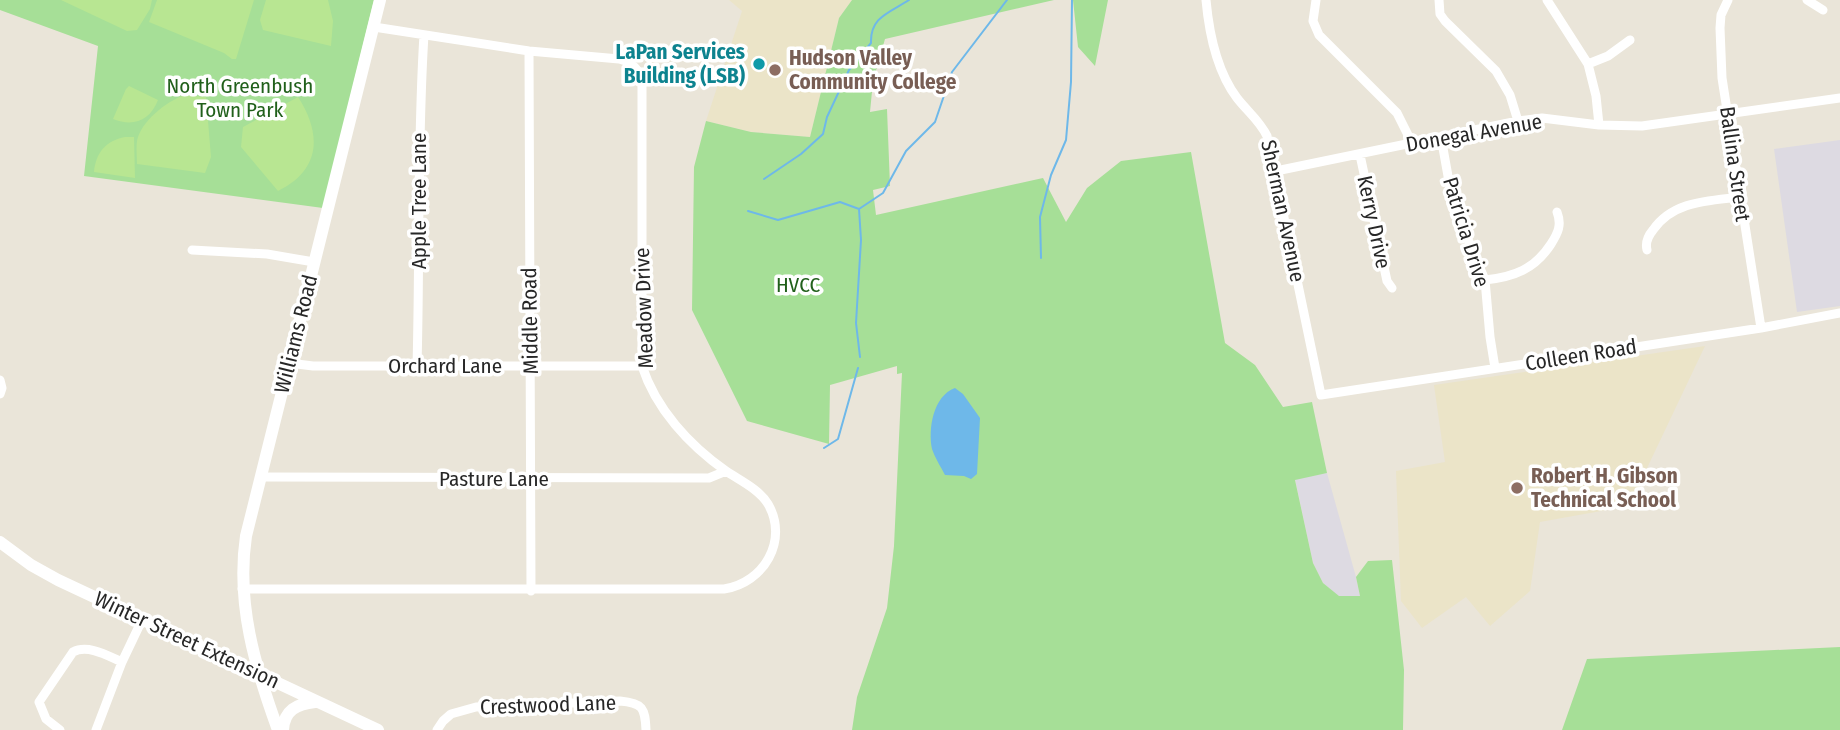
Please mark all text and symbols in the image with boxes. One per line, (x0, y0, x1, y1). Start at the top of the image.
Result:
place label: LaPan Services Building (LSB) (616, 39, 745, 89)
place label: Hudson Valley Community College (789, 45, 957, 95)
marker: LaPan Services Building (LSB) (751, 56, 767, 72)
marker: Hudson Valley Community College (767, 62, 783, 78)
park label: North Greenbush Town Park (167, 73, 313, 123)
street label: Ballina Street (1714, 105, 1756, 223)
street label: Donegal Avenue (1404, 108, 1544, 158)
street label: Apple Tree Lane (406, 133, 432, 269)
street label: Sherman Avenue (1255, 138, 1311, 284)
street label: Kerry Drive (1351, 173, 1397, 271)
street label: Patricia Drive (1437, 174, 1495, 290)
street label: Meadow Drive (629, 247, 659, 369)
street label: Middle Road (516, 267, 544, 375)
street label: Williams Road (269, 272, 323, 396)
park label: HVCC (776, 272, 820, 298)
street label: Colleen Road (1523, 333, 1639, 377)
street label: Orchard Lane (388, 353, 502, 379)
place label: Robert H. Gibson Technical School (1531, 463, 1678, 513)
street label: Pasture Lane (439, 466, 549, 492)
marker: Robert H. Gibson Technical School (1509, 480, 1525, 496)
street label: Winter Street Extension (90, 586, 284, 694)
street label: Crestwood Lane (479, 690, 617, 720)

